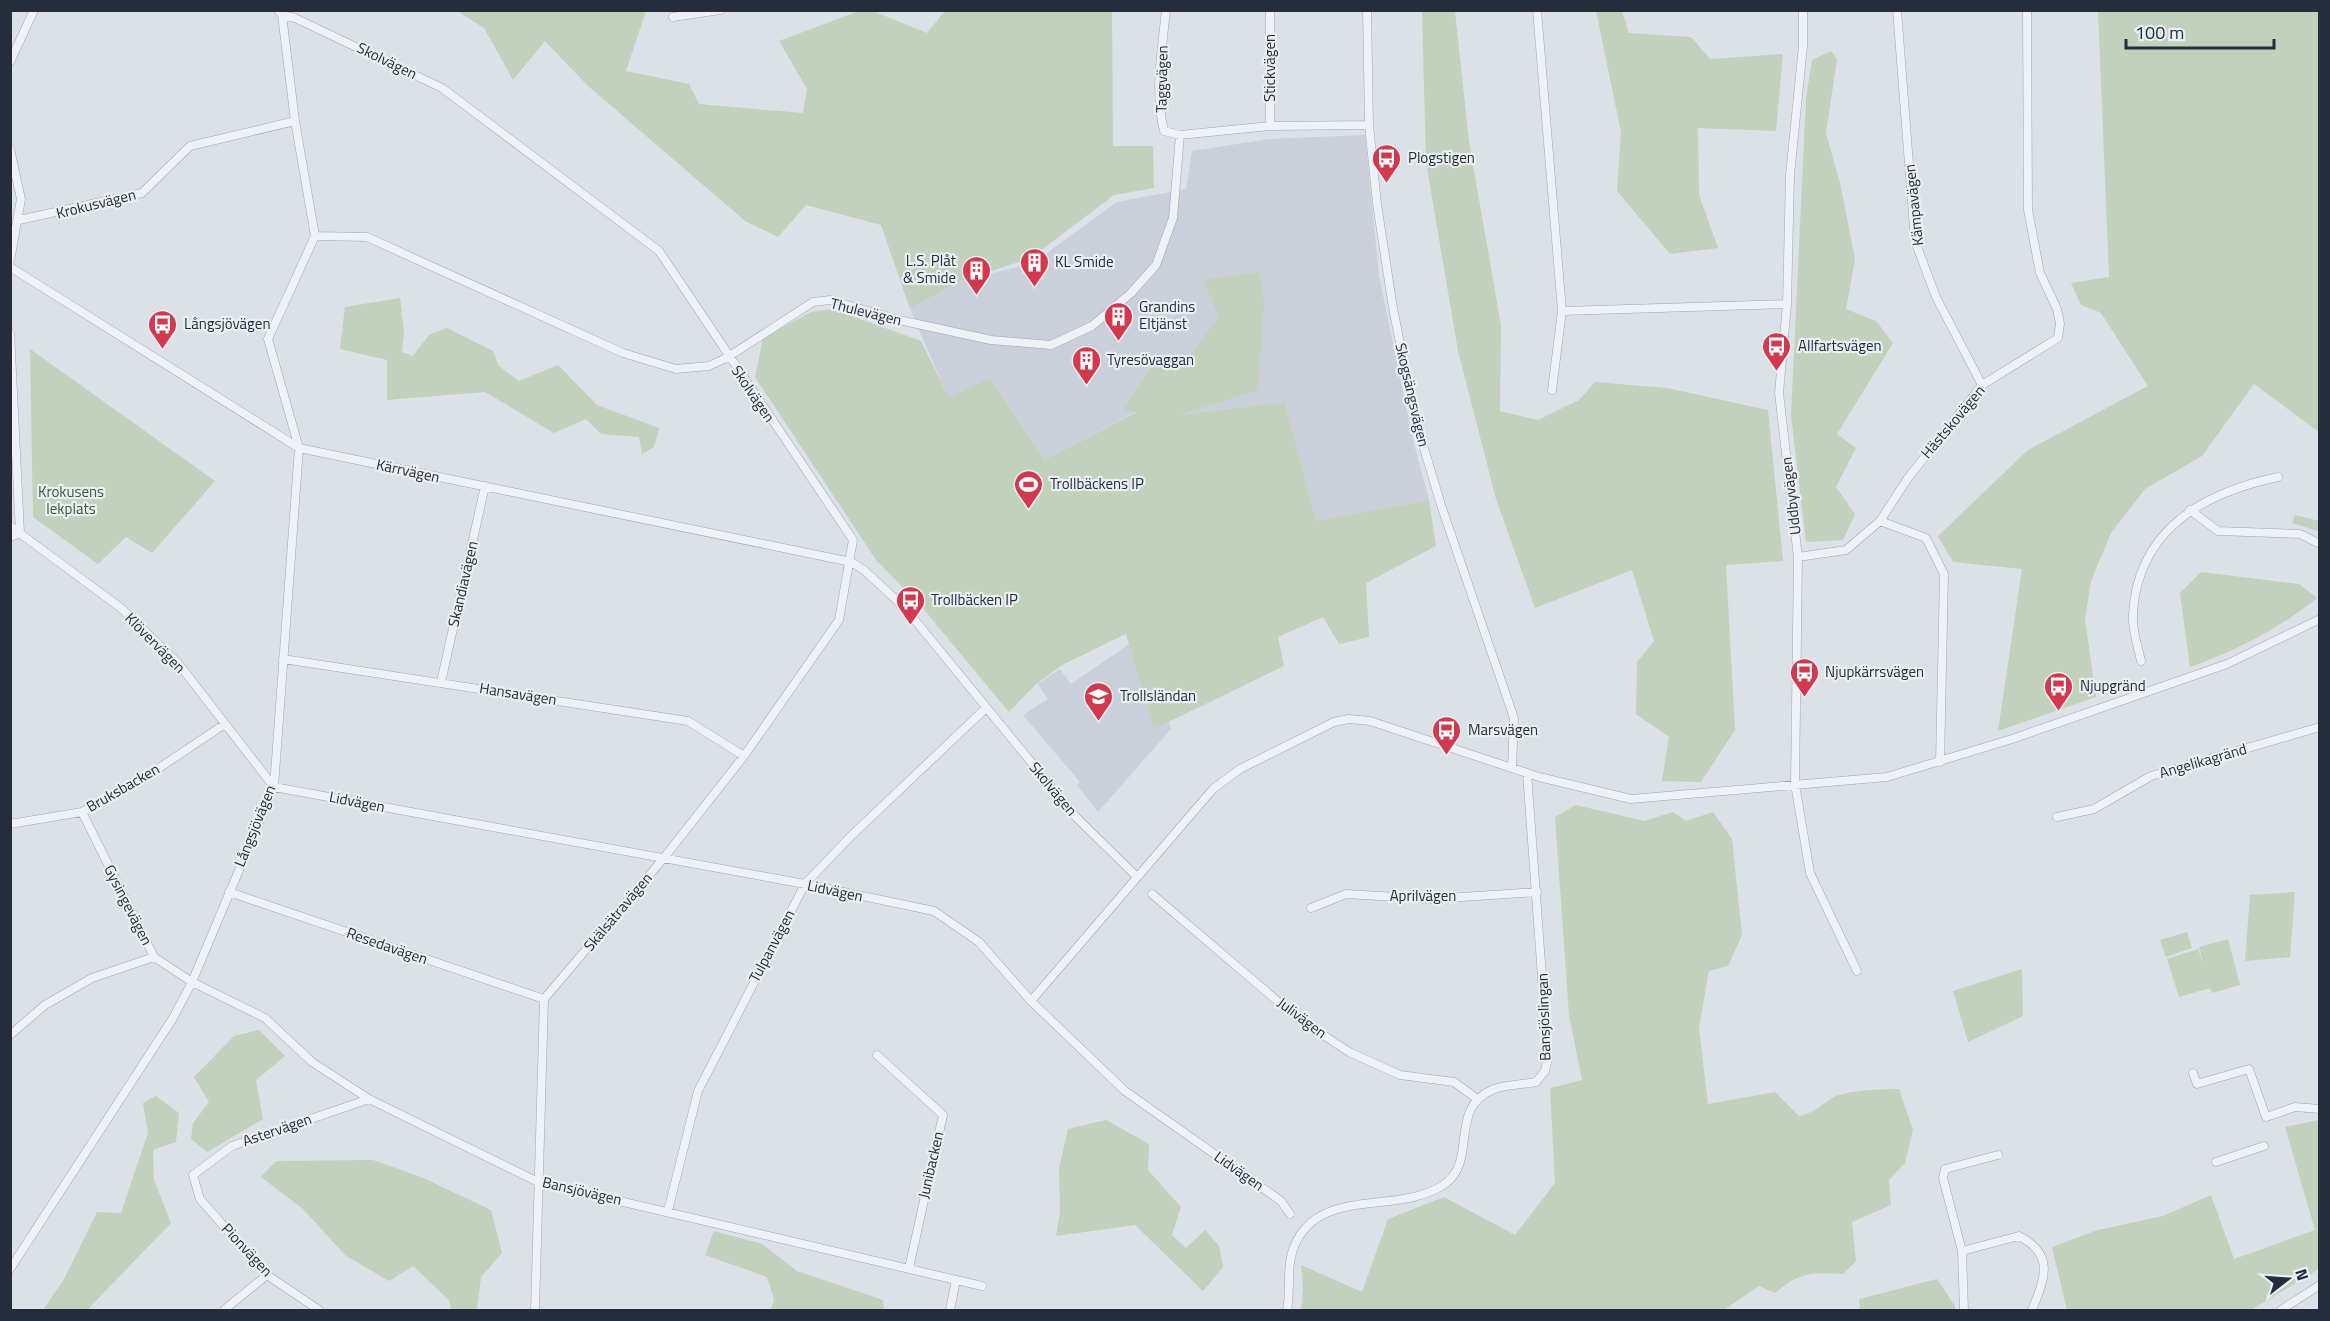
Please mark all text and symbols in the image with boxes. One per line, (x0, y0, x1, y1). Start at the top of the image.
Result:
scale bar (2126, 12, 2274, 50)
text: 100 m (2135, 19, 2184, 46)
street label: Stickvägen (1258, 34, 1281, 102)
street label: Skolvägen (353, 36, 421, 85)
street label: Taggvägen (1149, 45, 1174, 113)
bus stop icon: Plogstigen (1371, 142, 1403, 184)
place label: Plogstigen (1408, 146, 1475, 169)
street label: Kämpavägen (1898, 163, 1929, 247)
street label: Krokusvägen (54, 183, 138, 225)
building icon: KL Smide (1018, 246, 1050, 288)
place label: L.S. Plåt & Smide (903, 249, 957, 289)
place label: KL Smide (1055, 250, 1114, 273)
building icon: L.S. Plåt & Smide (961, 254, 993, 296)
street label: Thulevägen (828, 292, 904, 331)
place label: Grandins Eltjänst (1139, 295, 1195, 335)
building icon: Grandins Eltjänst (1102, 300, 1134, 342)
bus stop icon: Långsjövägen (147, 308, 179, 350)
place label: Långsjövägen (184, 312, 270, 335)
bus stop icon: Allfartsvägen (1761, 330, 1793, 372)
place label: Allfartsvägen (1798, 334, 1882, 357)
street label: Skogsängsvägen (1389, 341, 1436, 449)
building icon: Tyresövaggan (1070, 344, 1102, 386)
place label: Tyresövaggan (1107, 348, 1194, 371)
street label: Skolvägen (726, 361, 781, 427)
street label: Hästskovägen (1915, 380, 1990, 463)
street label: Kärrvägen (374, 453, 442, 488)
street label: Uddbyvägen (1774, 456, 1807, 536)
sports icon: Trollbäckens IP (1013, 468, 1045, 510)
place label: Trollbäckens IP (1050, 472, 1144, 495)
park label: Krokusens lekplats (38, 480, 104, 520)
street label: Skandiavägen (441, 539, 484, 629)
bus stop icon: Trollbäcken IP (894, 584, 926, 626)
place label: Trollbäcken IP (931, 588, 1018, 611)
street label: Klövervägen (120, 607, 191, 678)
bus stop icon: Njupkärrsvägen (1788, 656, 1820, 698)
place label: Njupkärrsvägen (1825, 660, 1924, 683)
bus stop icon: Njupgränd (2043, 670, 2075, 712)
place label: Njupgränd (2080, 674, 2146, 697)
street label: Hansavägen (478, 676, 558, 711)
school or university icon: Trollsländan (1083, 680, 1115, 722)
place label: Trollsländan (1120, 684, 1196, 707)
bus stop icon: Marsvägen (1431, 714, 1463, 756)
place label: Marsvägen (1468, 718, 1538, 741)
street label: Angelikagränd (2156, 737, 2249, 784)
street label: Bruksbacken (82, 757, 164, 818)
street label: Skolvägen (1024, 757, 1083, 821)
street label: Långsjövägen (228, 781, 281, 870)
street label: Lidvägen (327, 785, 387, 818)
street label: Gysingevägen (98, 860, 159, 949)
street label: Skälsätravägen (578, 867, 657, 956)
street label: Lidvägen (805, 873, 865, 908)
street label: Aprilvägen (1390, 884, 1456, 907)
street label: Tulpanvägen (743, 905, 800, 986)
street label: Resedavägen (343, 921, 431, 970)
street label: Bansjöslingan (1530, 973, 1557, 1061)
street label: Julivägen (1273, 991, 1332, 1044)
street label: Astervägen (239, 1107, 315, 1152)
street label: Junibacken (912, 1129, 949, 1201)
street label: Lidvägen (1210, 1145, 1269, 1196)
street label: Bansjövägen (540, 1170, 624, 1211)
street label: Pionvägen (216, 1218, 278, 1282)
north arrow (2258, 1249, 2318, 1309)
text: N (2289, 1266, 2315, 1283)

